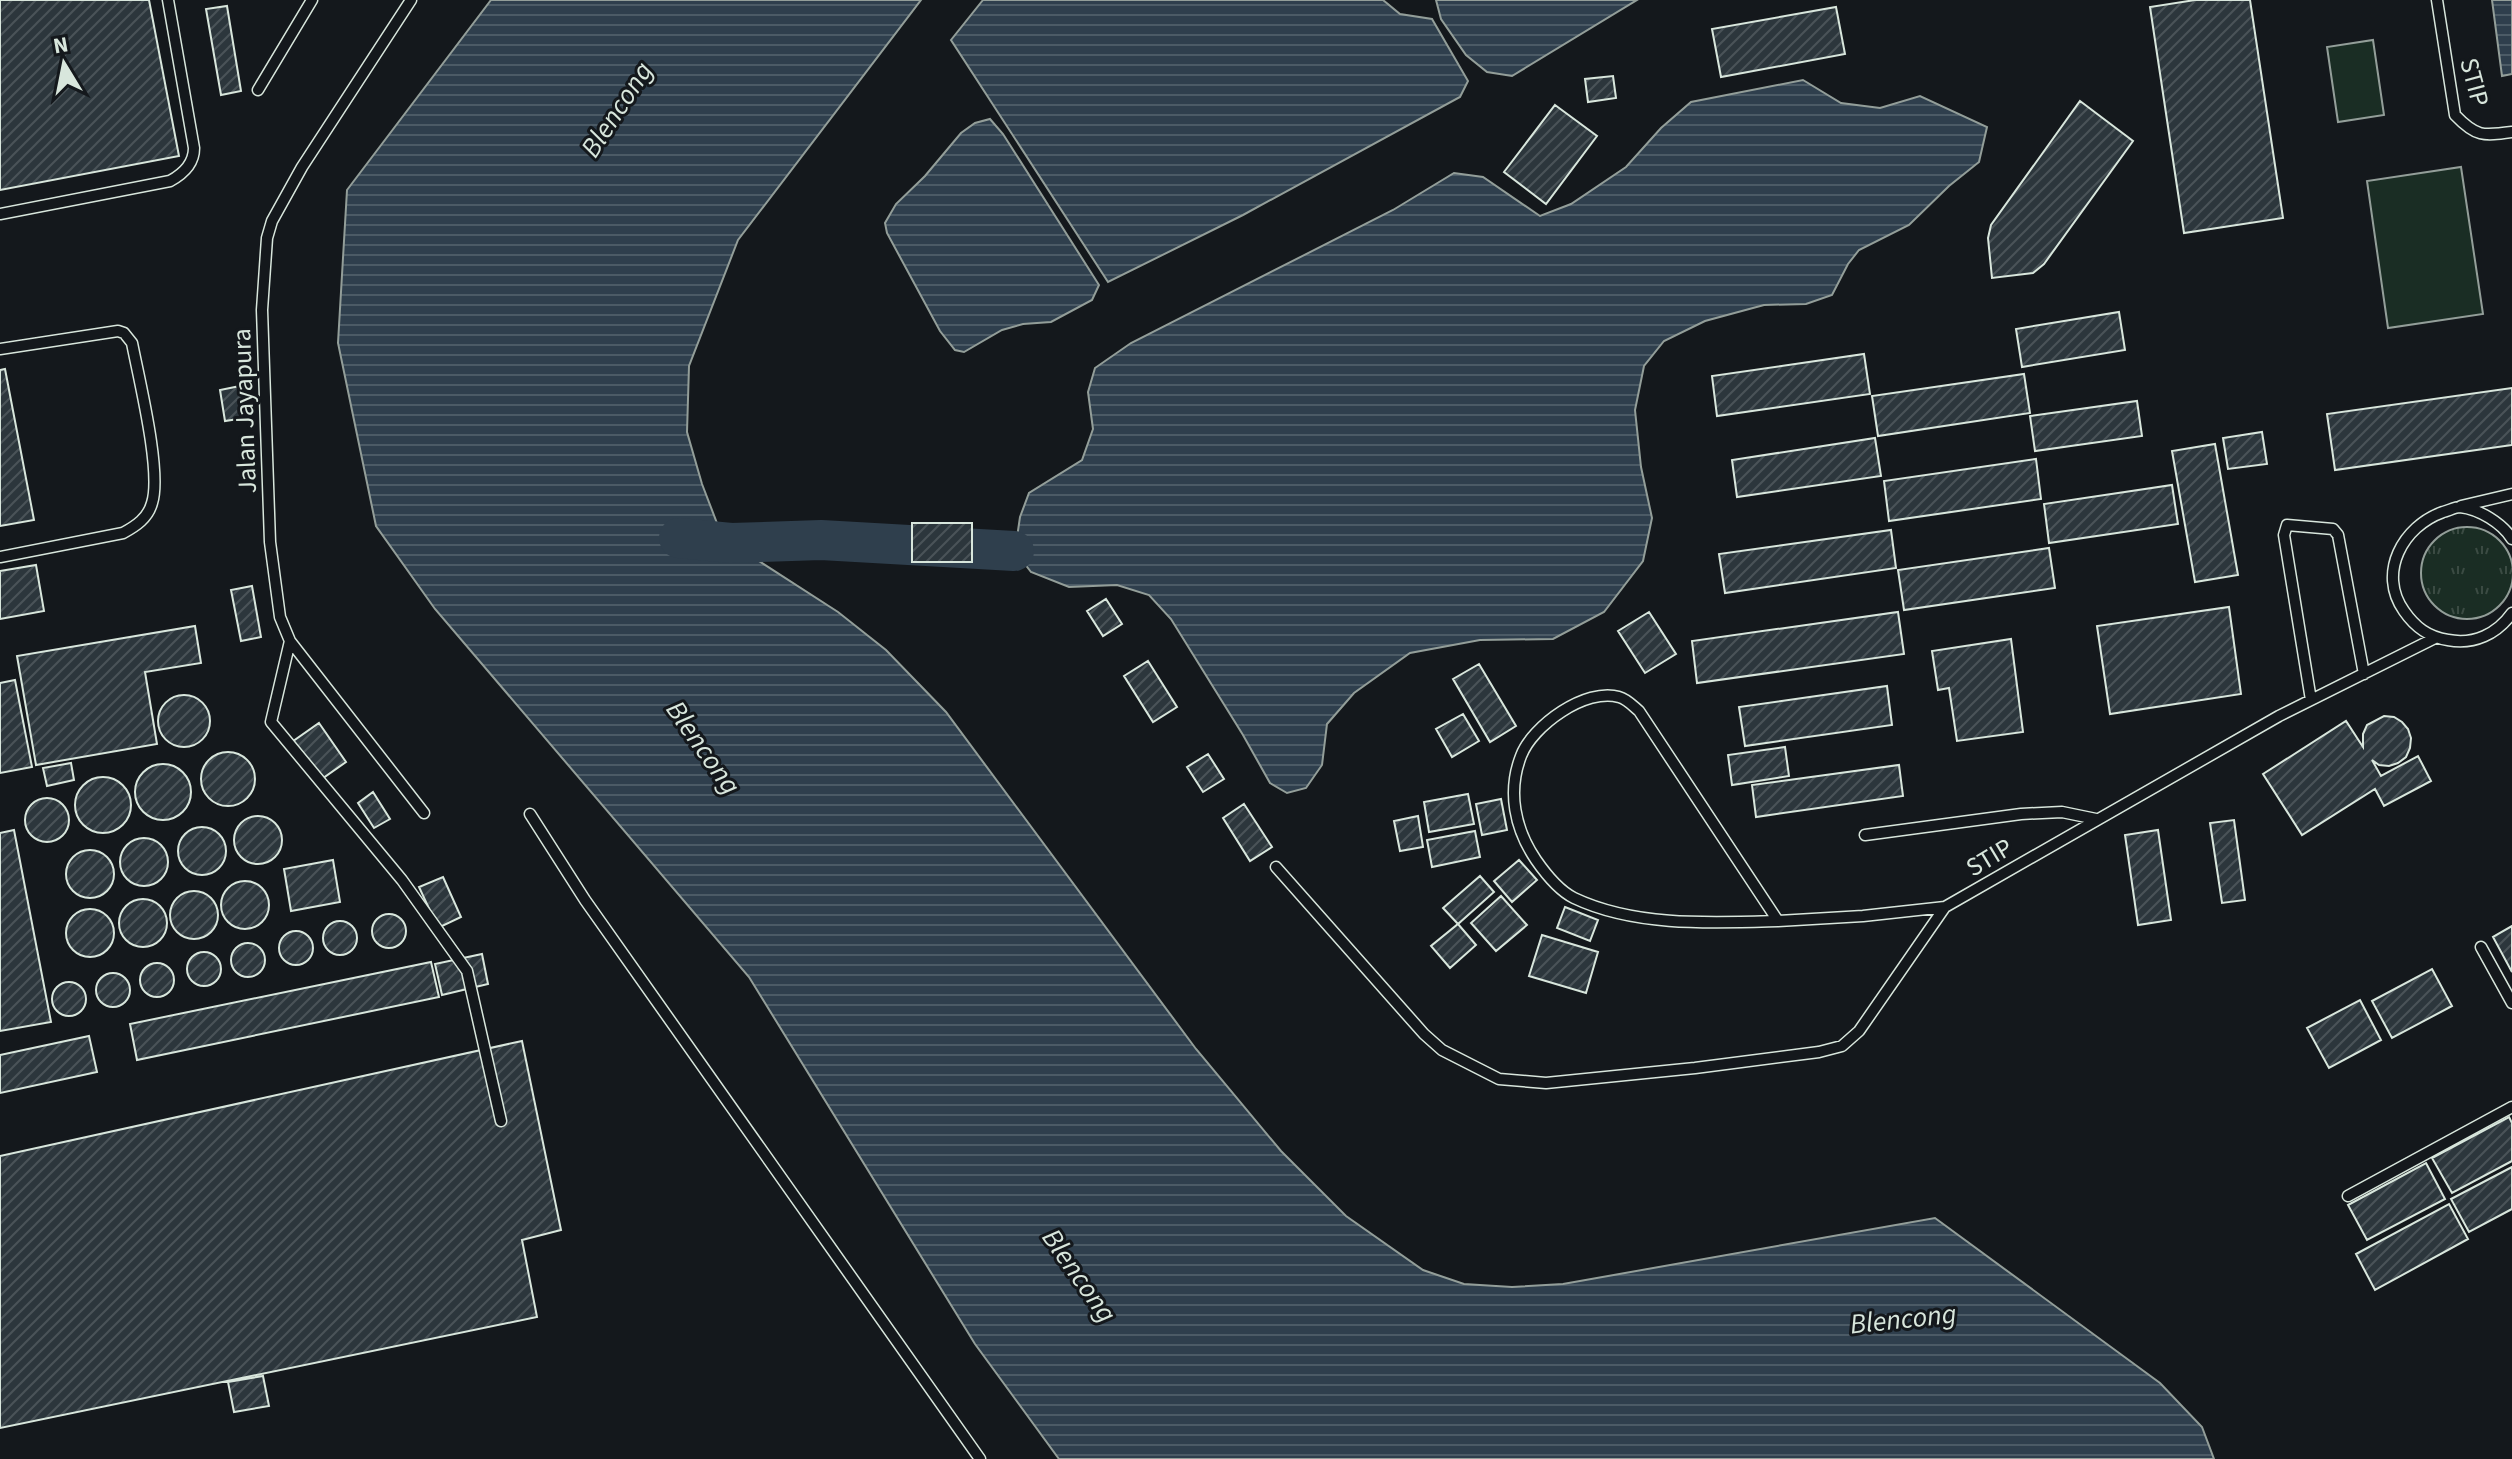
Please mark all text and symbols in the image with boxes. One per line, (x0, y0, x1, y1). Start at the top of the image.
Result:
north arrow (24, 24, 104, 104)
text: N (51, 28, 71, 62)
water label: Blencong (571, 54, 663, 165)
street label: STIP (2450, 54, 2499, 111)
street label: Jalan Jayapura (223, 328, 266, 494)
water label: Blencong (656, 692, 750, 803)
street label: STIP (1959, 829, 2020, 886)
water label: Blencong (1032, 1220, 1126, 1331)
water label: Blencong (1848, 1294, 1958, 1344)

